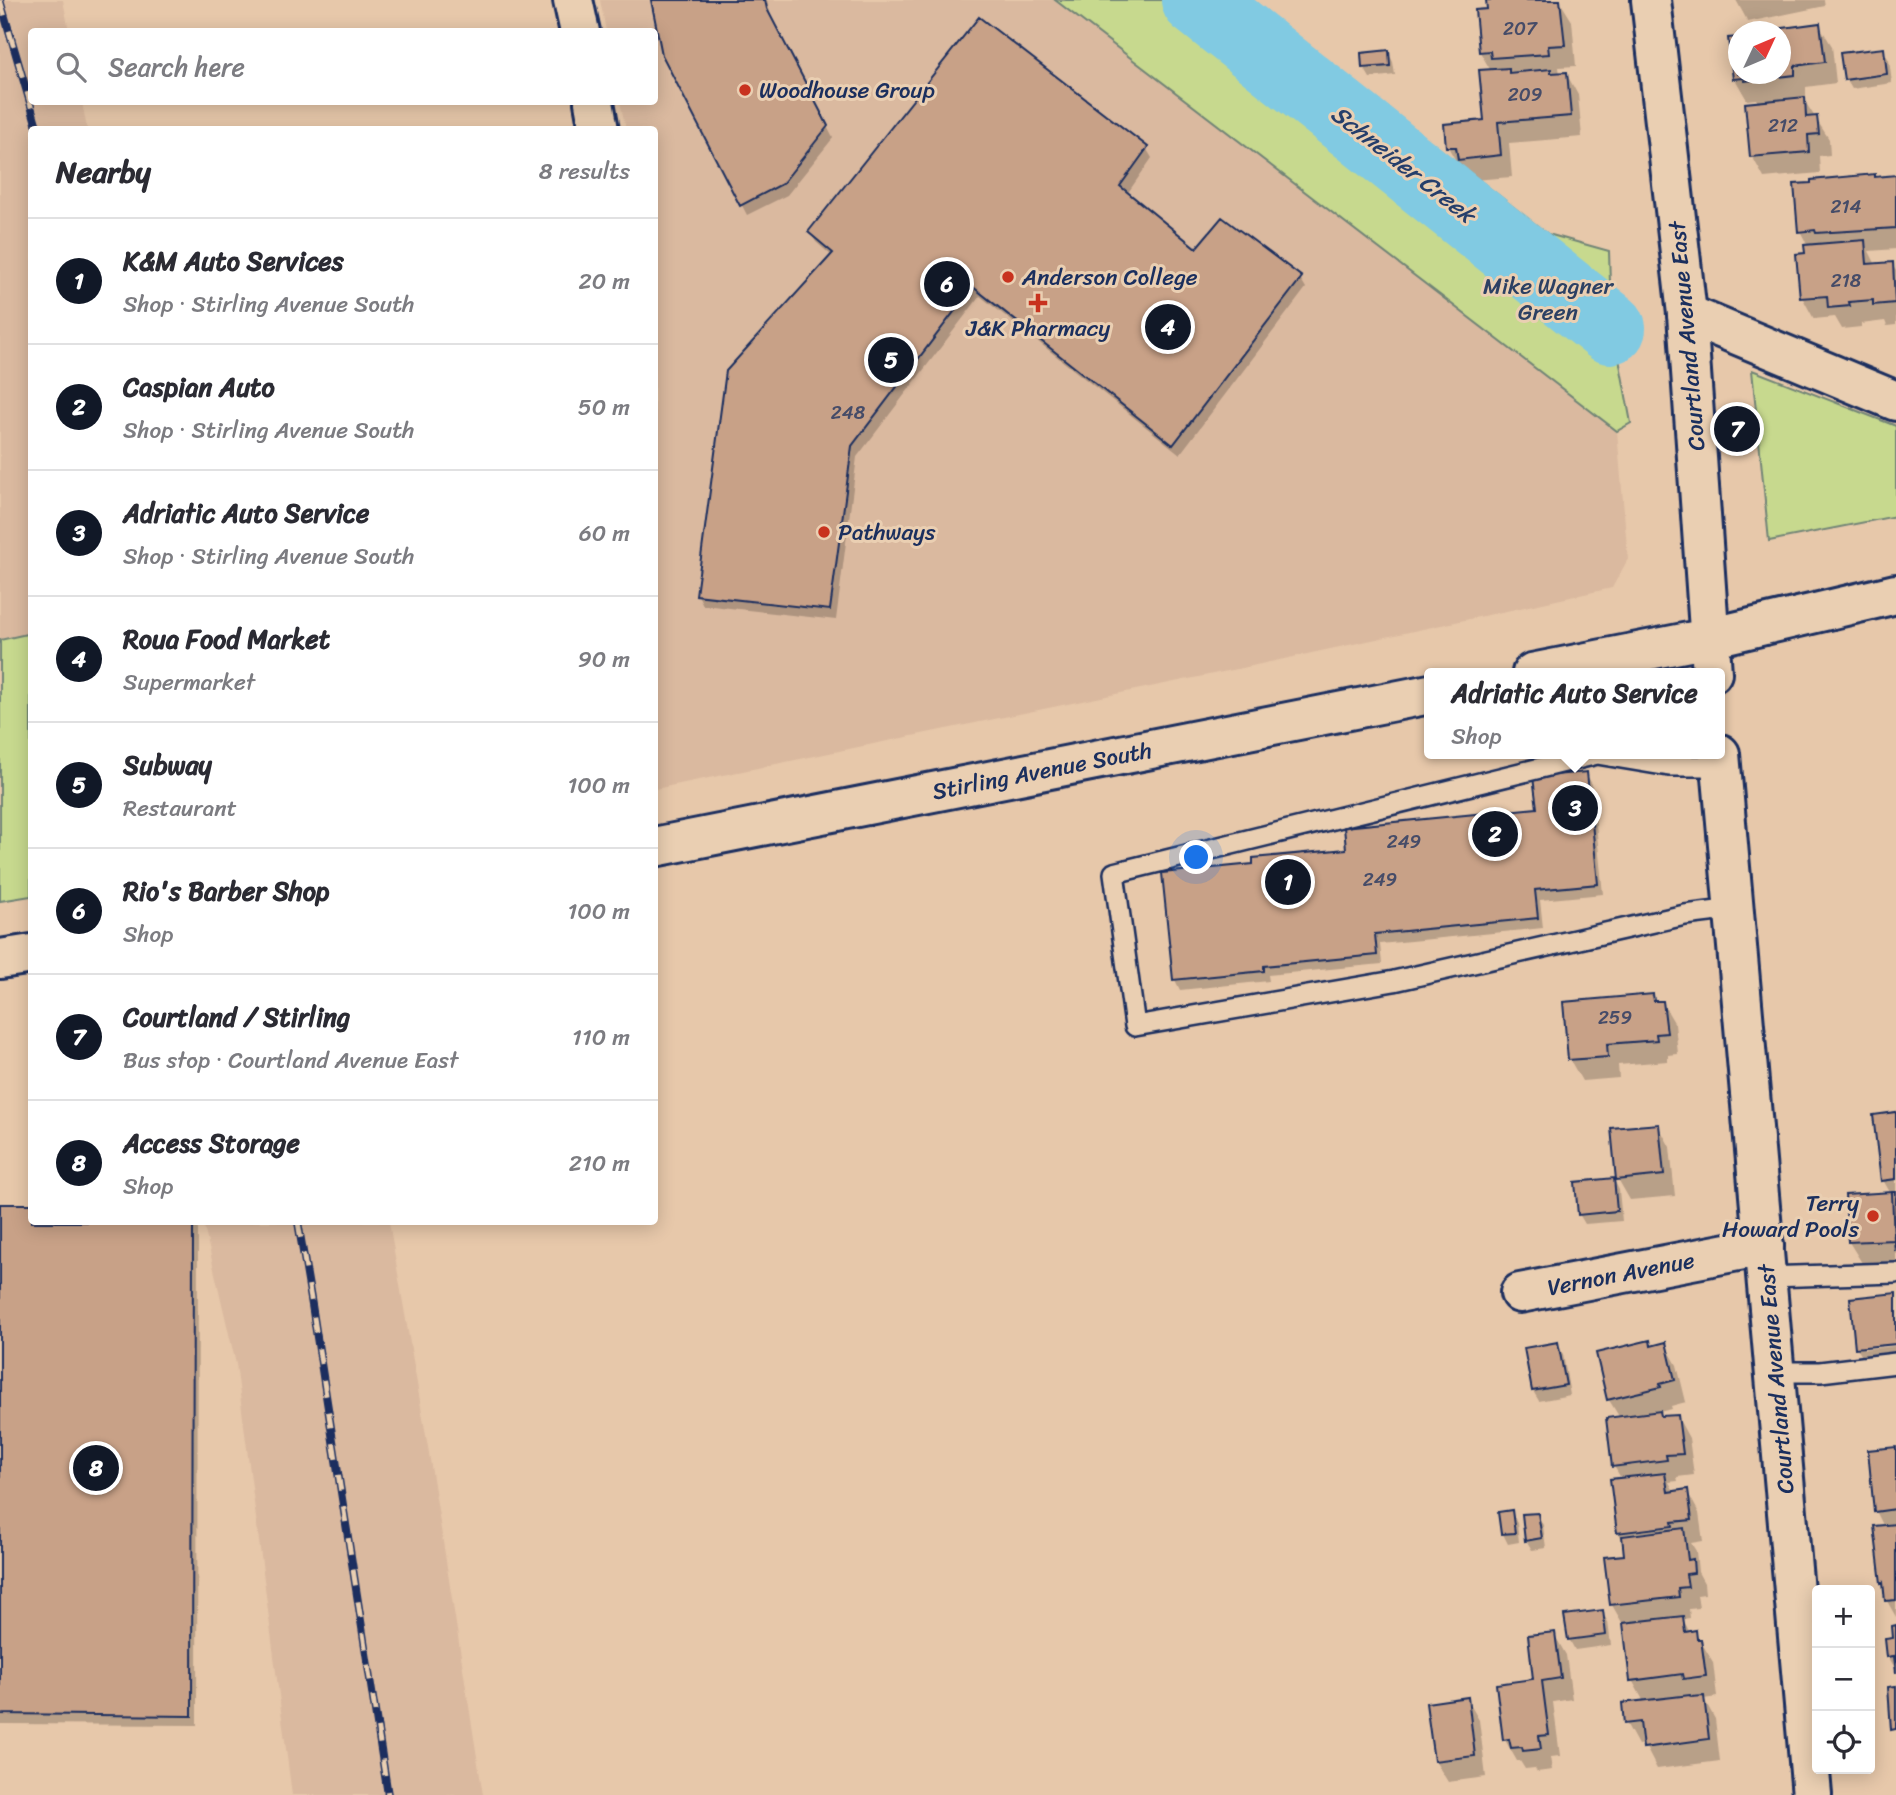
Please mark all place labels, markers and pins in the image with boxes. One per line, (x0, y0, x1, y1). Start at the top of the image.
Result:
place label: Woodhouse Group (759, 70, 935, 111)
marker: Woodhouse Group (737, 82, 753, 98)
place label: Anderson College (1021, 257, 1198, 298)
pin: 6 (924, 258, 970, 310)
marker: Anderson College (1000, 269, 1016, 285)
marker: J&K Pharmacy (1030, 295, 1046, 311)
pin: 4 (1145, 301, 1191, 353)
place label: J&K Pharmacy (965, 308, 1110, 349)
pin: 5 (868, 334, 914, 386)
pin: 7 (1714, 403, 1760, 455)
place label: Pathways (838, 512, 936, 553)
marker: Pathways (816, 524, 832, 540)
pin: 3 (1552, 782, 1598, 834)
pin: 2 (1472, 808, 1518, 860)
pin: 1 (1265, 856, 1311, 908)
place label: Terry Howard Pools (1722, 1183, 1859, 1250)
marker: Terry Howard Pools (1865, 1208, 1881, 1224)
pin: 8 (73, 1442, 119, 1494)

